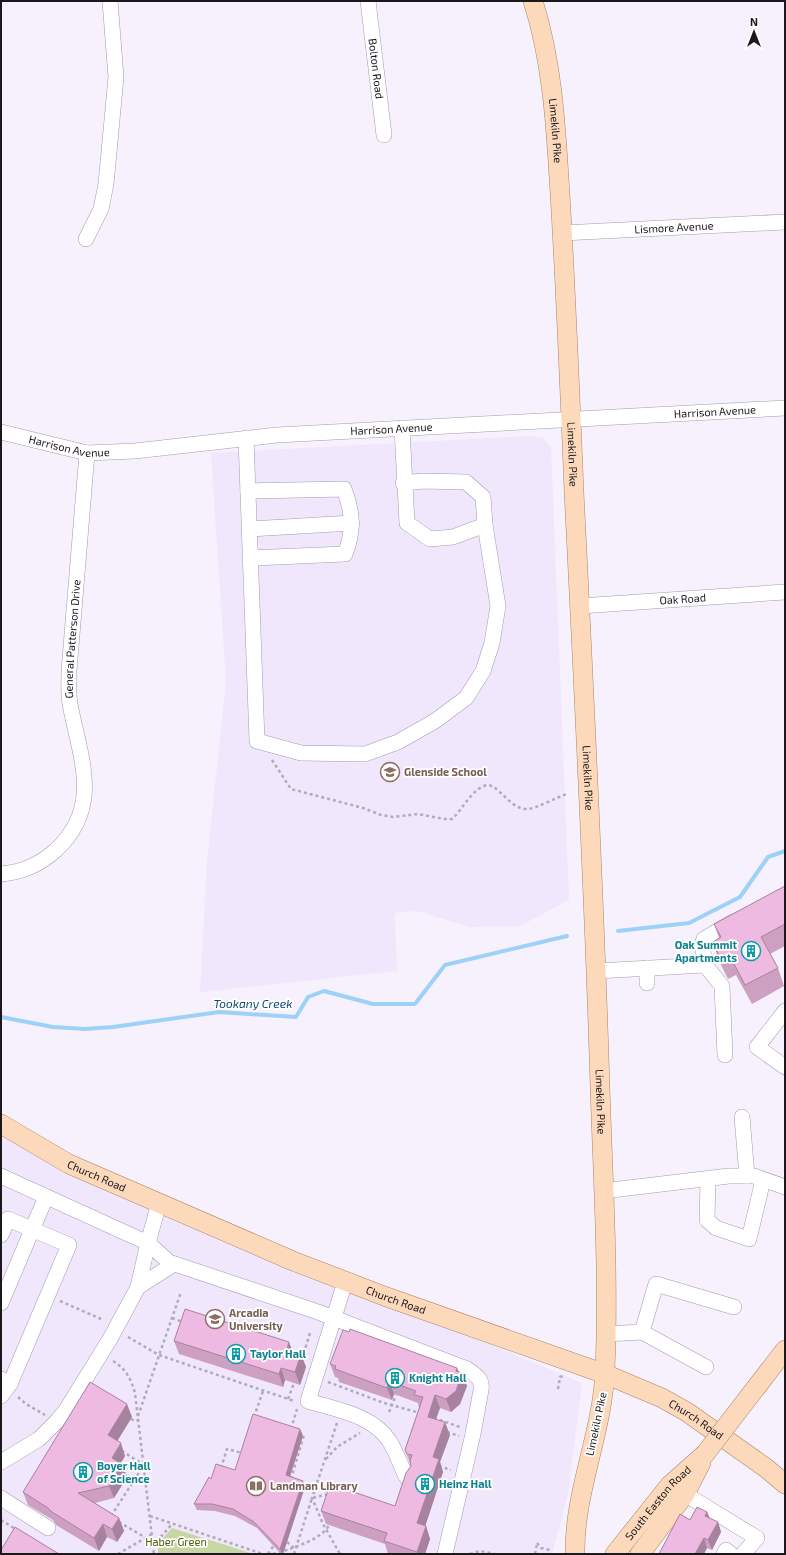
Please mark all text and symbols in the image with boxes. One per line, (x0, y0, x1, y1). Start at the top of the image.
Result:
north arrow (734, 12, 774, 52)
text: N (750, 15, 758, 28)
street label: Bolton Road (366, 37, 387, 99)
street label: Limekiln Pike (547, 98, 565, 164)
street label: Lismore Avenue (634, 219, 714, 235)
street label: Harrison Avenue (673, 403, 756, 420)
street label: Harrison Avenue (350, 420, 433, 437)
street label: Limekiln Pike (565, 422, 581, 487)
street label: Harrison Avenue (28, 432, 110, 459)
street label: General Patterson Drive (62, 579, 83, 699)
street label: Oak Road (659, 590, 706, 607)
street label: Limekiln Pike (580, 745, 596, 811)
school or university icon: Glenside School (379, 761, 401, 783)
place label: Glenside School (404, 765, 487, 778)
place label: Oak Summit Apartments (675, 938, 737, 964)
building icon: Oak Summit Apartments (740, 940, 762, 962)
water label: Tookany Creek (214, 996, 292, 1011)
street label: Limekiln Pike (593, 1069, 609, 1134)
street label: Church Road (65, 1157, 128, 1194)
street label: Church Road (364, 1283, 428, 1316)
place label: Arcadia University (229, 1306, 284, 1333)
school or university icon: Arcadia University (204, 1308, 226, 1330)
building icon: Taylor Hall (225, 1343, 247, 1365)
place label: Taylor Hall (250, 1347, 307, 1361)
building icon: Knight Hall (384, 1367, 406, 1389)
place label: Knight Hall (409, 1371, 467, 1384)
street label: Limekiln Pike (582, 1391, 609, 1457)
street label: Church Road (667, 1396, 726, 1442)
place label: Boyer Hall of Science (97, 1459, 151, 1485)
building icon: Boyer Hall of Science (72, 1461, 94, 1483)
street label: South Easton Road (622, 1463, 693, 1542)
building icon: Heinz Hall (414, 1473, 436, 1495)
library icon: Landman Library (245, 1475, 267, 1497)
place label: Heinz Hall (439, 1477, 492, 1490)
place label: Landman Library (270, 1479, 358, 1493)
park label: Haber Green (145, 1535, 207, 1548)

